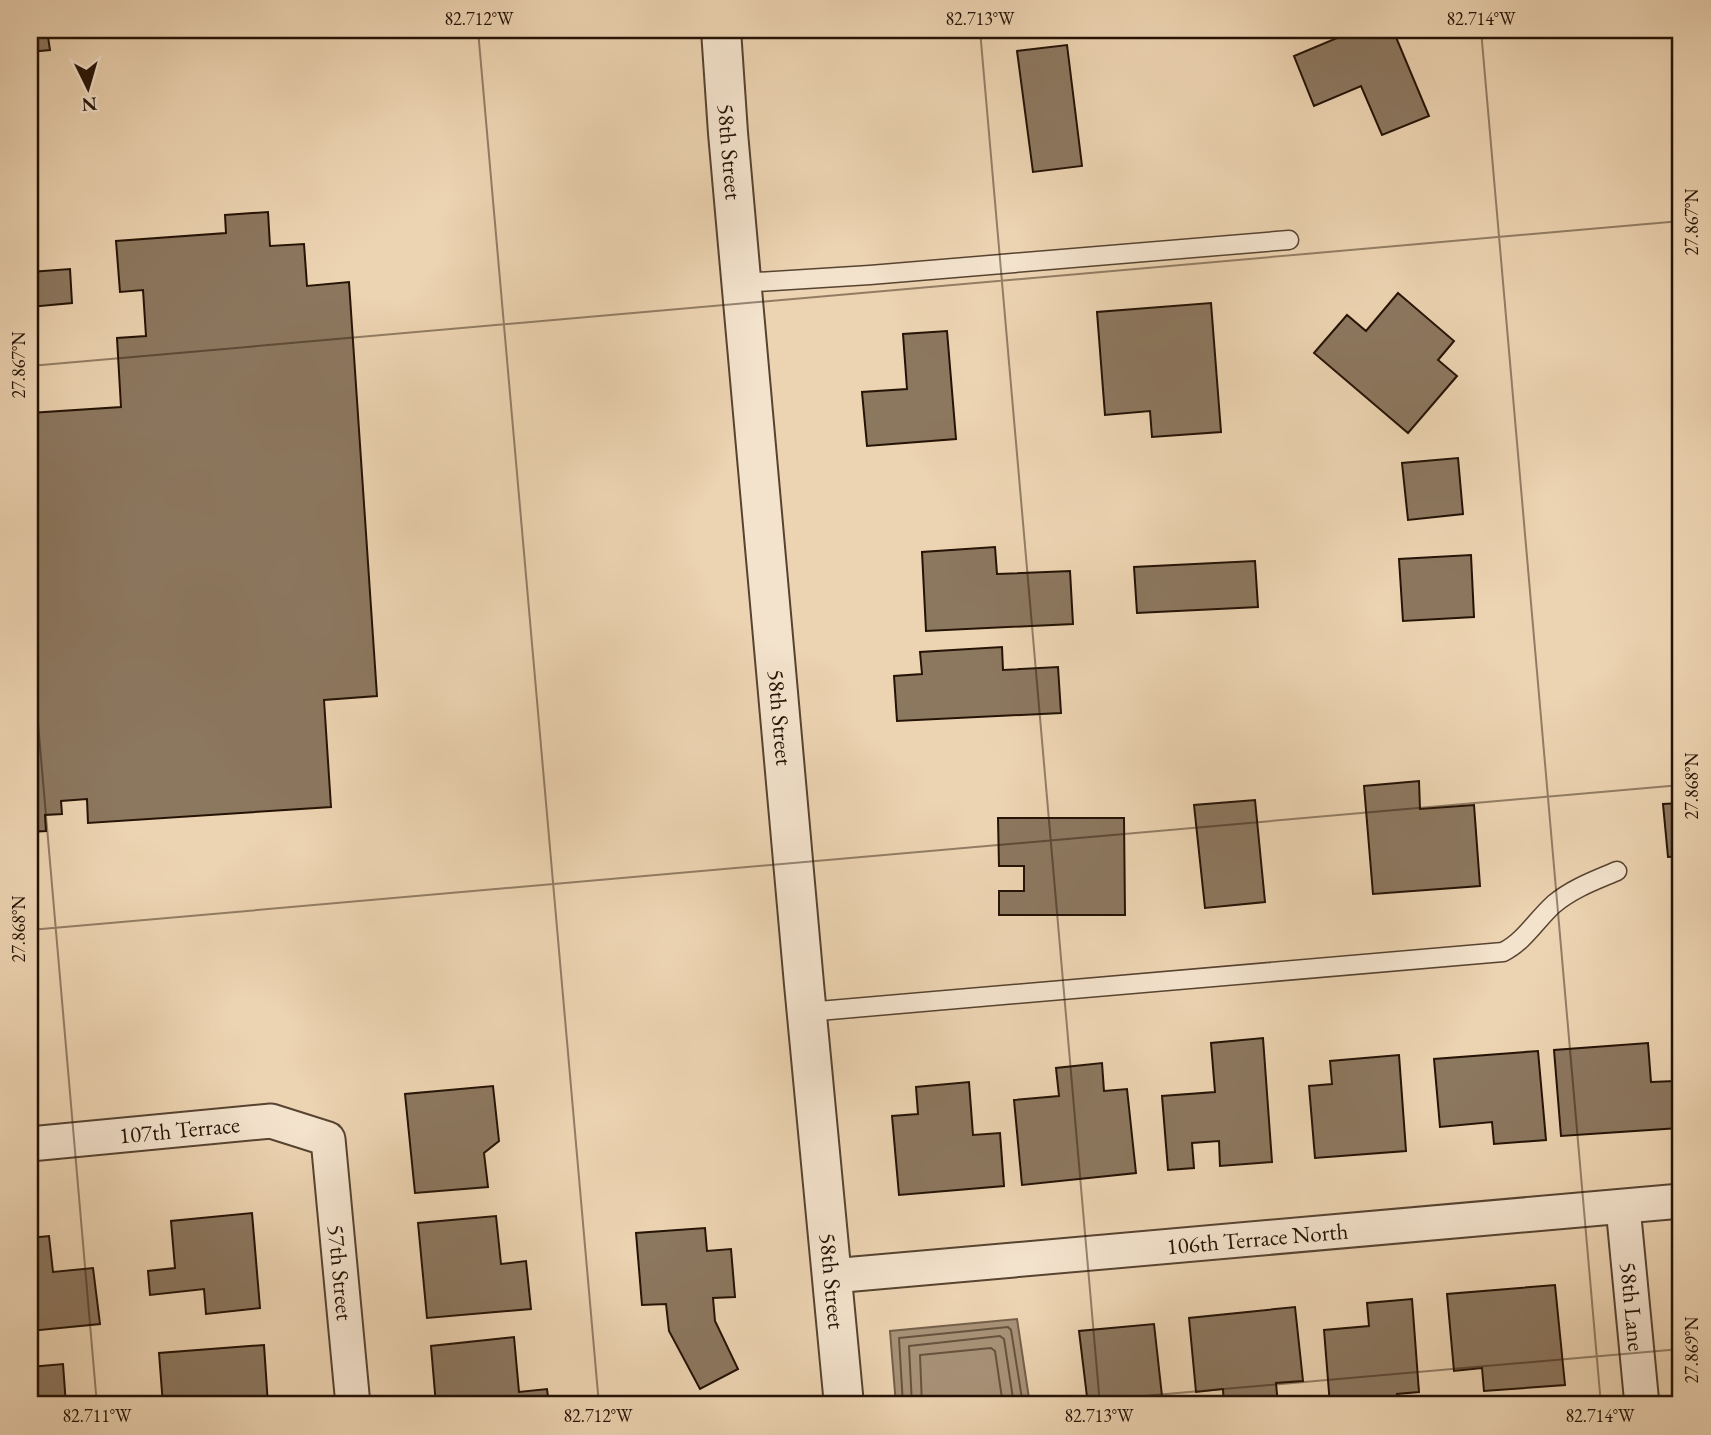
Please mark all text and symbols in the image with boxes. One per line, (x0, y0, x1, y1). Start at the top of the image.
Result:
text: 82.712°W (444, 7, 514, 30)
text: 82.713°W (945, 7, 1015, 30)
text: 82.714°W (1446, 7, 1516, 30)
north arrow (52, 52, 122, 122)
text: N (80, 91, 98, 118)
street label: 58th Street (711, 103, 749, 202)
text: 27.867°N (1680, 188, 1703, 255)
text: 27.867°N (7, 331, 30, 398)
street label: 58th Street (761, 668, 799, 768)
text: 27.868°N (1680, 752, 1703, 819)
text: 27.868°N (7, 895, 30, 962)
street label: 107th Terrace (118, 1109, 241, 1150)
street label: 106th Terrace North (1165, 1215, 1350, 1261)
street label: 57th Street (321, 1223, 360, 1323)
street label: 58th Street (813, 1232, 852, 1331)
street label: 58th Lane (1613, 1261, 1652, 1353)
text: 27.869°N (1680, 1316, 1703, 1383)
text: 82.711°W (62, 1404, 132, 1427)
text: 82.712°W (563, 1404, 633, 1427)
text: 82.713°W (1064, 1404, 1134, 1427)
text: 82.714°W (1565, 1404, 1635, 1427)

